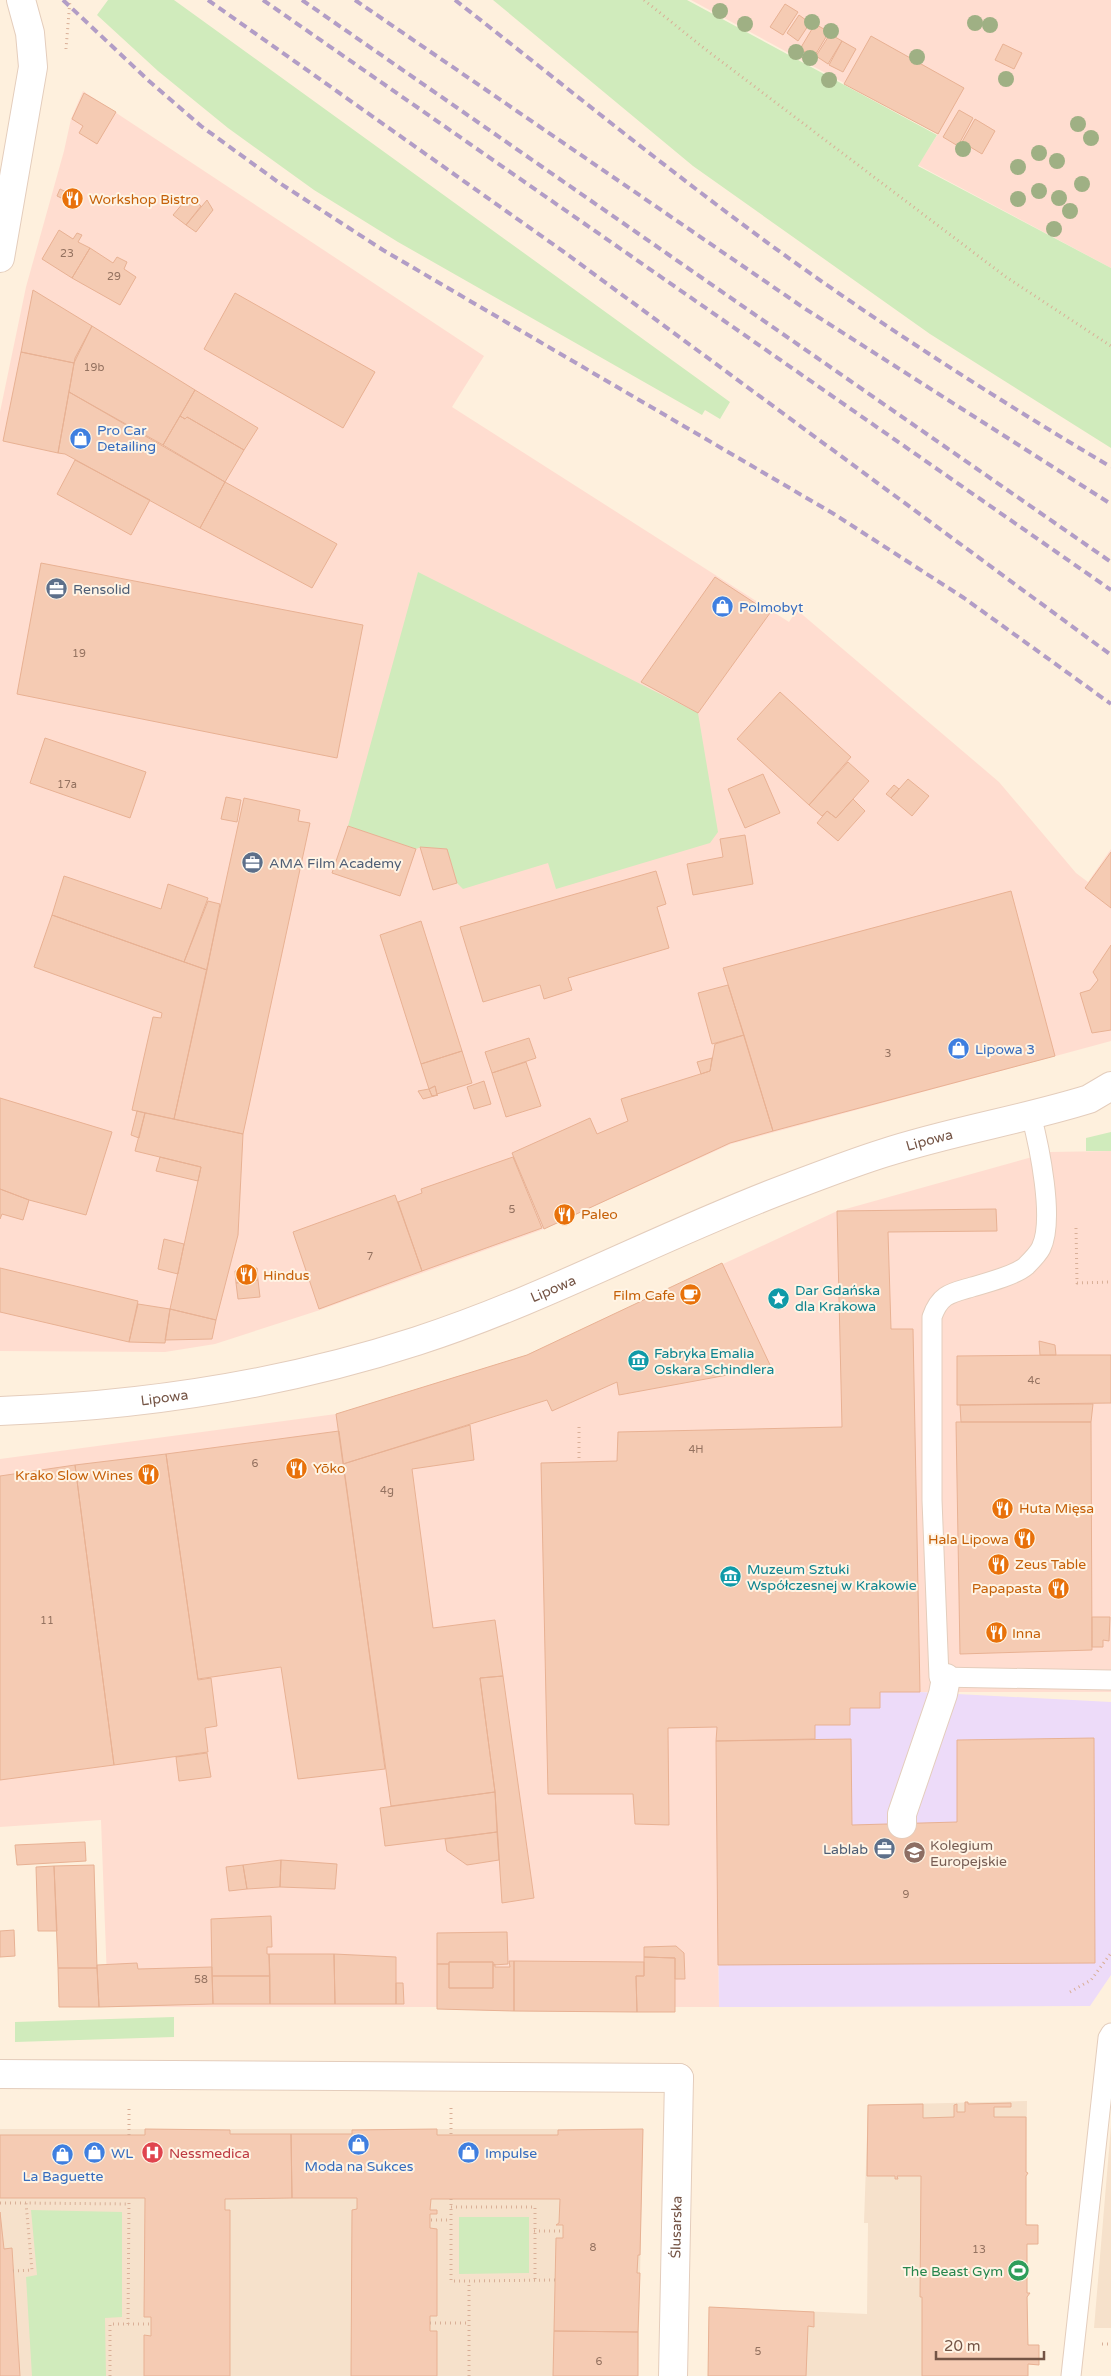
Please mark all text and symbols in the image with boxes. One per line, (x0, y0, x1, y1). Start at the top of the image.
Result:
restaurant icon: Workshop Bistro (61, 187, 85, 211)
place label: Workshop Bistro (89, 191, 199, 208)
house number: 23 (60, 247, 74, 260)
house number: 29 (107, 270, 121, 283)
house number: 19b (84, 361, 104, 374)
place label: Pro Car Detailing (97, 422, 156, 455)
shop icon: Pro Car Detailing (69, 426, 93, 450)
office icon: Rensolid (45, 577, 69, 601)
place label: Rensolid (73, 581, 130, 598)
shop icon: Polmobyt (711, 595, 735, 619)
place label: Polmobyt (739, 599, 804, 616)
house number: 19 (72, 647, 86, 660)
house number: 17a (57, 778, 77, 791)
office icon: AMA Film Academy (241, 851, 265, 875)
place label: AMA Film Academy (269, 855, 402, 872)
shop icon: Lipowa 3 (947, 1037, 971, 1061)
place label: Lipowa 3 (975, 1041, 1035, 1058)
house number: 3 (885, 1047, 892, 1060)
street label: Lipowa (904, 1126, 954, 1154)
restaurant icon: Paleo (553, 1202, 577, 1226)
house number: 5 (509, 1203, 516, 1216)
place label: Paleo (581, 1206, 618, 1223)
house number: 7 (367, 1250, 374, 1263)
restaurant icon: Hindus (235, 1263, 259, 1287)
place label: Hindus (263, 1267, 310, 1284)
street label: Lipowa (528, 1271, 578, 1306)
place label: Dar Gdańska dla Krakowa (795, 1282, 880, 1315)
cafe icon: Film Cafe (679, 1283, 703, 1307)
place icon: Dar Gdańska dla Krakowa (767, 1286, 791, 1310)
place label: Film Cafe (613, 1287, 675, 1304)
place label: Fabryka Emalia Oskara Schindlera (654, 1345, 774, 1378)
museum icon: Fabryka Emalia Oskara Schindlera (626, 1349, 650, 1373)
house number: 4c (1028, 1374, 1041, 1387)
street label: Lipowa (140, 1386, 189, 1409)
house number: 4H (688, 1443, 704, 1456)
restaurant icon: Yōko (285, 1456, 309, 1480)
house number: 6 (252, 1457, 259, 1470)
place label: Yōko (313, 1460, 345, 1477)
restaurant icon: Krako Slow Wines (137, 1463, 161, 1487)
place label: Krako Slow Wines (15, 1467, 133, 1484)
house number: 4g (380, 1484, 394, 1497)
restaurant icon: Huta Mięsa (991, 1496, 1015, 1520)
place label: Huta Mięsa (1019, 1500, 1094, 1517)
restaurant icon: Hala Lipowa (1013, 1527, 1037, 1551)
place label: Hala Lipowa (928, 1531, 1009, 1548)
restaurant icon: Zeus Table (987, 1552, 1011, 1576)
place label: Zeus Table (1015, 1556, 1086, 1573)
place label: Muzeum Sztuki Współczesnej w Krakowie (747, 1561, 917, 1594)
museum icon: Muzeum Sztuki Współczesnej w Krakowie (719, 1565, 743, 1589)
restaurant icon: Papapasta (1046, 1576, 1070, 1600)
place label: Papapasta (972, 1580, 1042, 1597)
house number: 11 (40, 1614, 54, 1627)
restaurant icon: Inna (984, 1621, 1008, 1645)
place label: Inna (1012, 1625, 1041, 1642)
office icon: Lablab (872, 1837, 896, 1861)
place label: Kolegium Europejskie (930, 1837, 1007, 1870)
place label: Lablab (823, 1841, 868, 1858)
school or university icon: Kolegium Europejskie (902, 1841, 926, 1865)
house number: 9 (903, 1888, 910, 1901)
house number: 58 (194, 1973, 208, 1986)
shop icon: Moda na Sukces (347, 2132, 371, 2156)
shop icon: WL (83, 2141, 107, 2165)
hospital icon: Nessmedica (141, 2141, 165, 2165)
shop icon: Impulse (457, 2141, 481, 2165)
shop icon: La Baguette (51, 2142, 75, 2166)
place label: WL (111, 2145, 133, 2162)
place label: Nessmedica (169, 2145, 250, 2162)
place label: Impulse (485, 2145, 537, 2162)
place label: Moda na Sukces (305, 2158, 414, 2175)
place label: La Baguette (23, 2168, 104, 2185)
street label: Ślusarska (667, 2196, 685, 2259)
house number: 8 (590, 2241, 597, 2254)
house number: 13 (972, 2243, 986, 2256)
sports icon: The Beast Gym (1007, 2259, 1031, 2283)
place label: The Beast Gym (902, 2263, 1003, 2280)
scale bar (936, 2328, 1044, 2360)
text: 20 m (944, 2337, 981, 2355)
house number: 5 (755, 2345, 762, 2358)
house number: 6 (596, 2355, 603, 2368)

